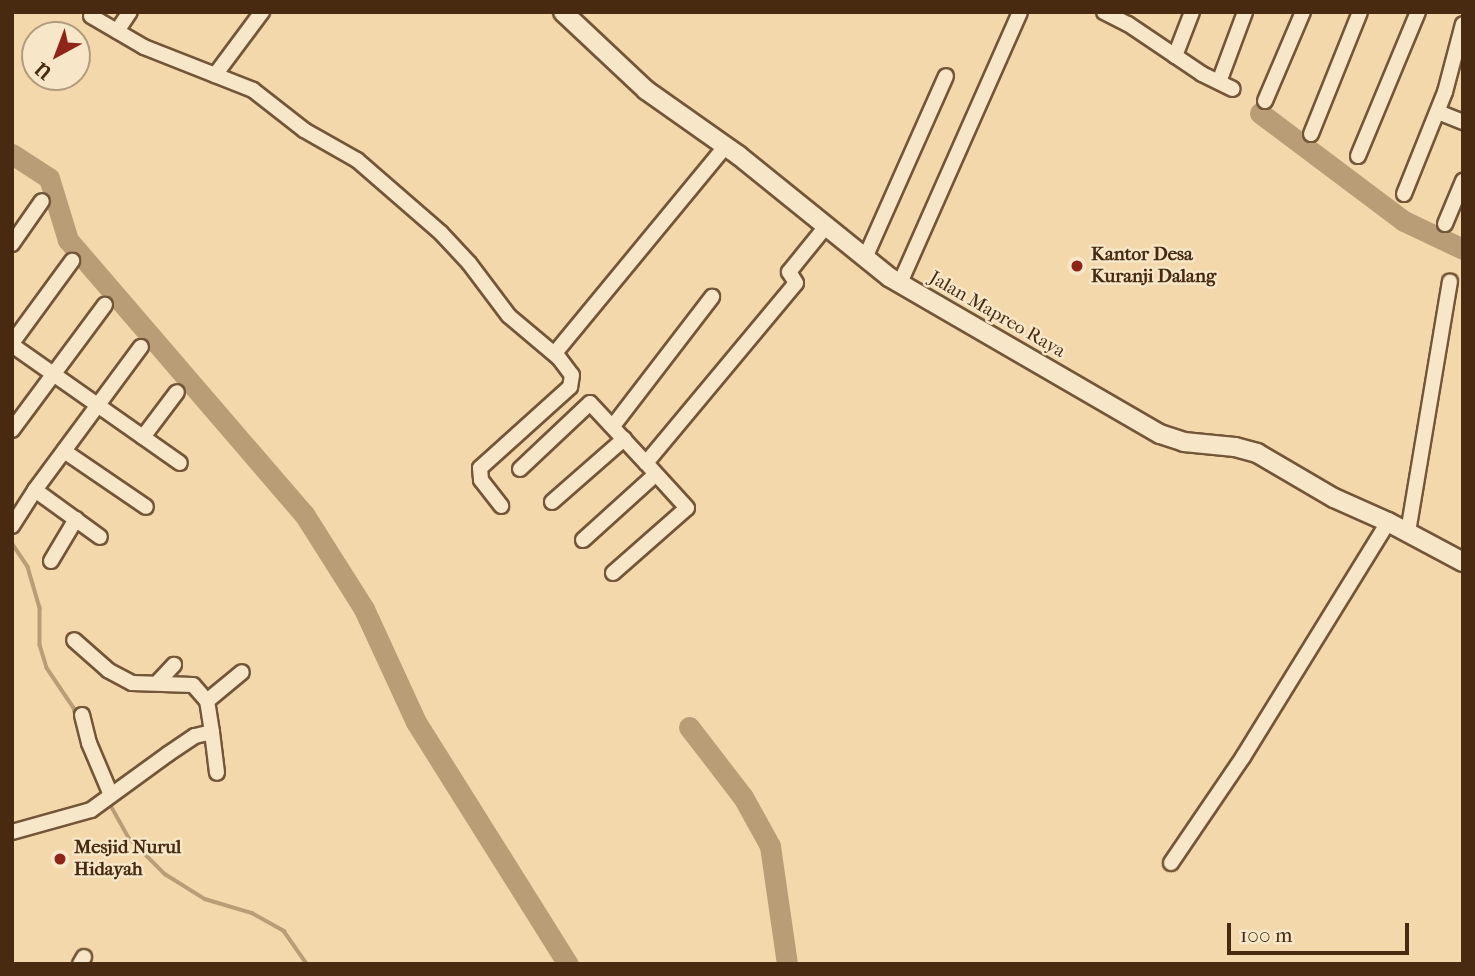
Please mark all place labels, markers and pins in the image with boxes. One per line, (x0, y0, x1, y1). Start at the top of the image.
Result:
place label: Kantor Desa Kuranji Dalang (1091, 244, 1216, 288)
marker: Kantor Desa Kuranji Dalang (1069, 258, 1085, 274)
place label: Mesjid Nurul Hidayah (74, 837, 181, 881)
marker: Mesjid Nurul Hidayah (52, 851, 68, 867)

